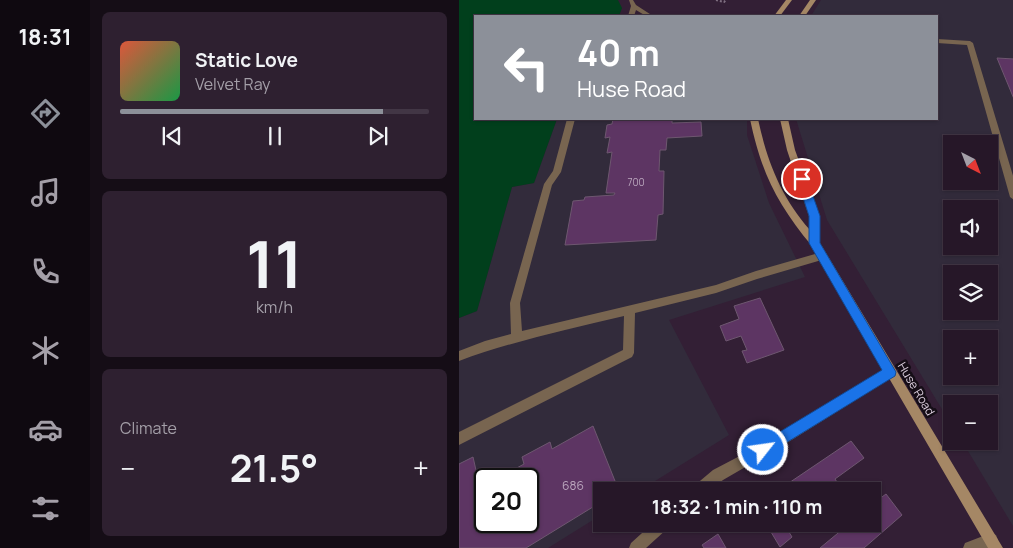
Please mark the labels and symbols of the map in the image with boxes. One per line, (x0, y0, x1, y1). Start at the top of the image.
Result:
north arrow (943, 135, 998, 190)
pin (781, 158, 823, 200)
house number: 700 (627, 175, 645, 189)
street label: Huse Road (894, 359, 939, 419)
position arrow (736, 423, 788, 475)
speed limit sign: 20 (474, 468, 539, 533)
house number: 686 (562, 477, 584, 494)

